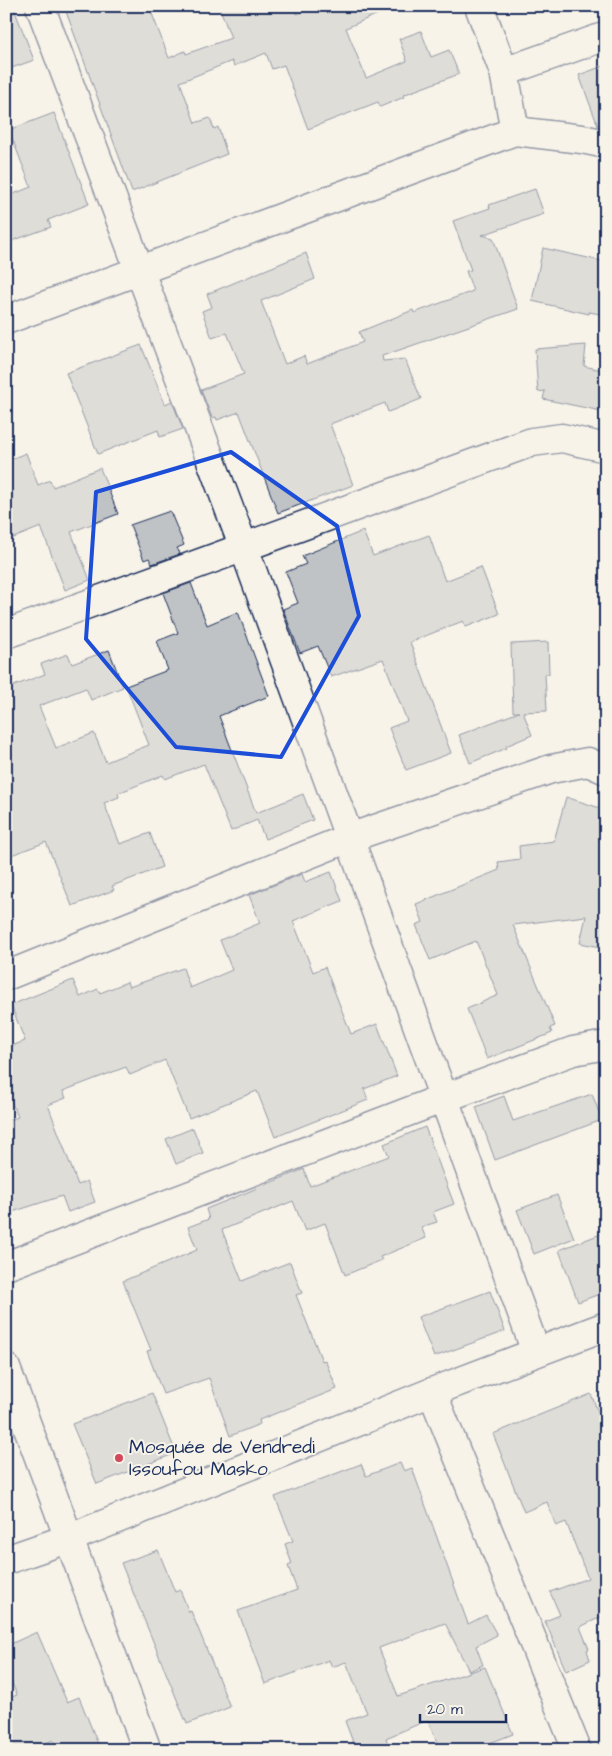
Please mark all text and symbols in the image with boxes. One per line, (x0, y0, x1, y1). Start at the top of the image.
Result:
place label: Mosquée de Vendredi Issoufou Masko (129, 1434, 315, 1483)
marker: Mosquée de Vendredi Issoufou Masko (113, 1452, 125, 1464)
scale bar (420, 1691, 506, 1723)
text: 20 m (427, 1699, 463, 1720)

